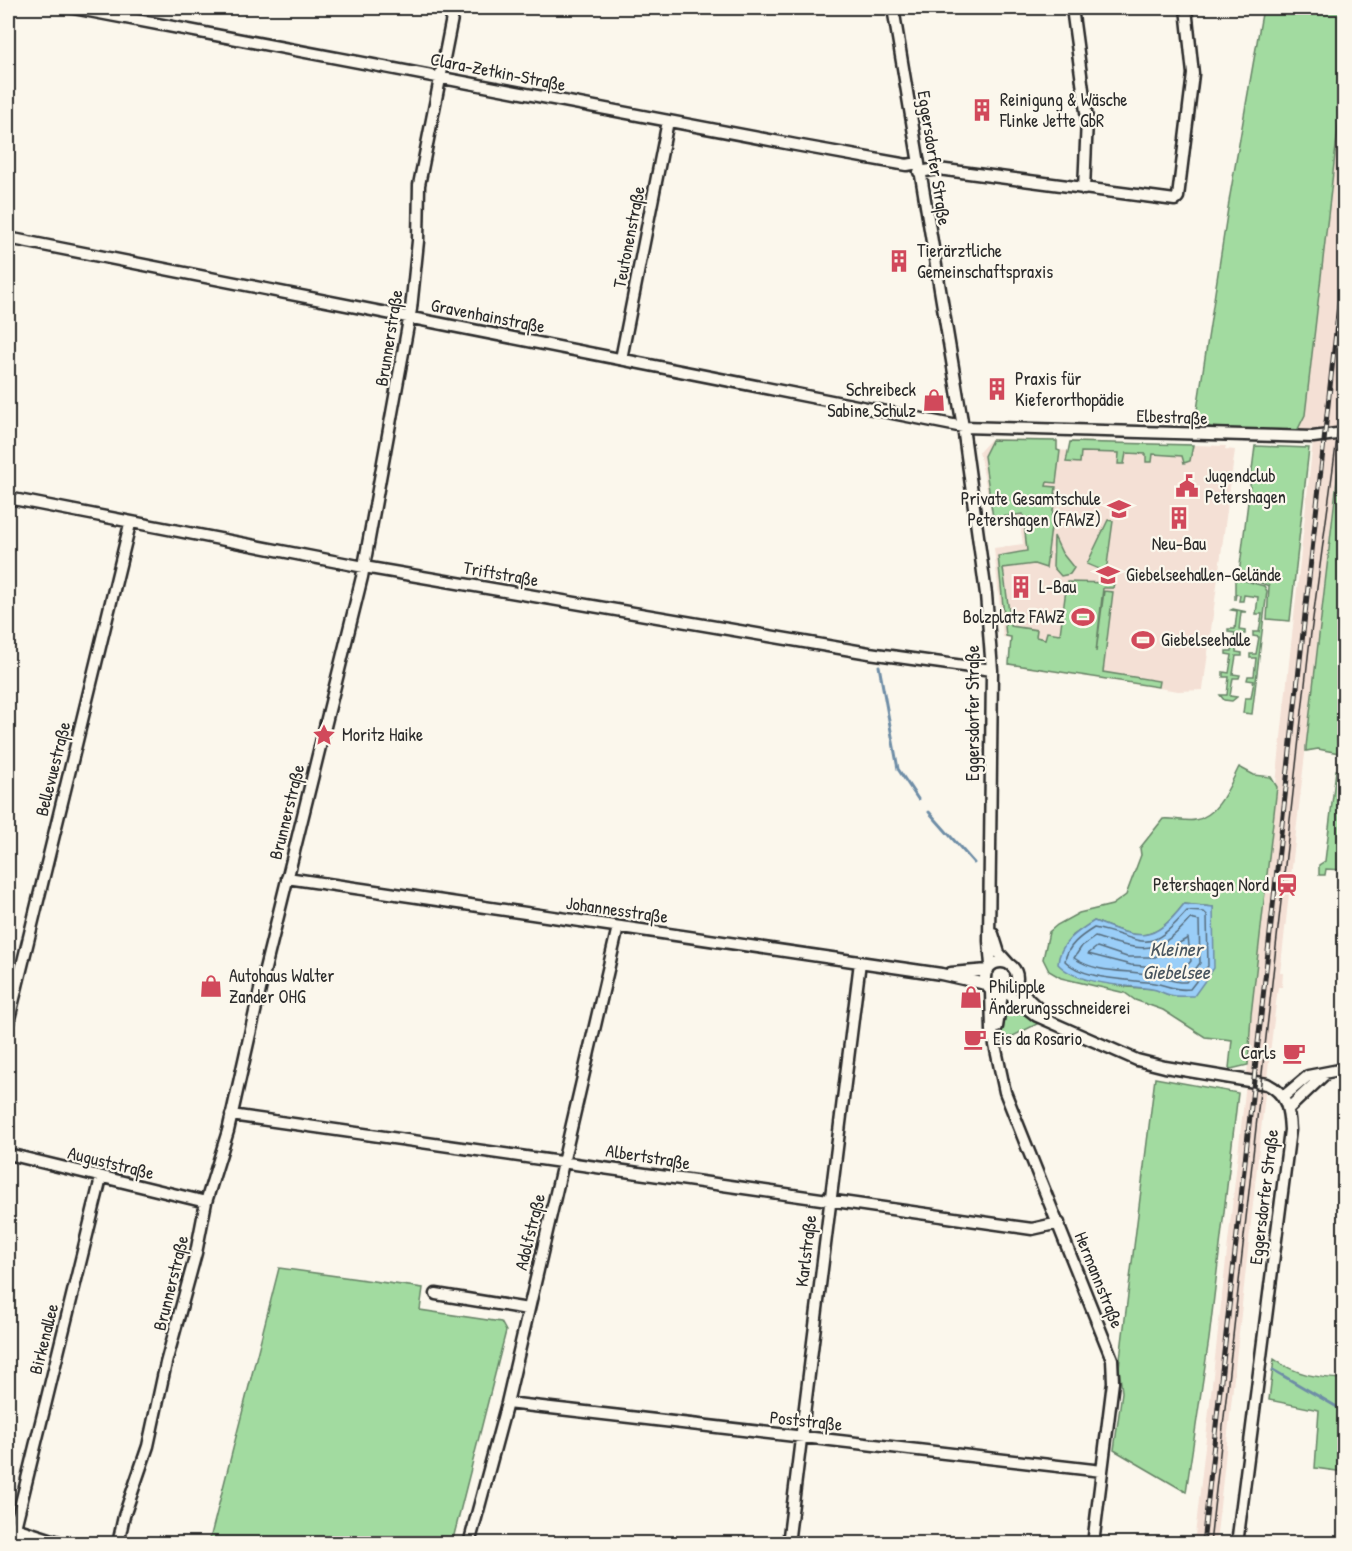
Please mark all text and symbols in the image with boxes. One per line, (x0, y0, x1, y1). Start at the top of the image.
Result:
street label: Clara-Zetkin-Straße (428, 46, 568, 97)
place label: Reinigung & Wäsche Flinke Jette GbR (999, 87, 1128, 133)
street label: Eggersdorfer Straße (912, 89, 957, 227)
building icon: Reinigung & Wäsche Flinke Jette GbR (969, 97, 995, 123)
street label: Teutonenstraße (606, 184, 651, 290)
place label: Tierärztliche Gemeinschaftspraxis (917, 238, 1053, 284)
building icon: Tierärztliche Gemeinschaftspraxis (886, 248, 912, 274)
street label: Brunnerstraße (369, 288, 408, 388)
street label: Gravenhainstraße (429, 292, 547, 339)
place label: Praxis für Kieferorthopädie (1015, 366, 1124, 412)
building icon: Praxis für Kieferorthopädie (984, 376, 1010, 402)
place label: Schreibeck Sabine Schulz (827, 377, 917, 423)
shop icon: Schreibeck Sabine Schulz (921, 387, 947, 413)
street label: Elbestraße (1136, 403, 1208, 430)
place label: Jugendclub Petershagen (1205, 463, 1286, 509)
public building icon: Jugendclub Petershagen (1174, 473, 1200, 499)
place label: Private Gesamtschule Petershagen (FAWZ) (961, 486, 1101, 532)
school or university icon: Private Gesamtschule Petershagen (FAWZ) (1106, 496, 1132, 522)
building icon: Neu-Bau (1166, 505, 1192, 531)
place label: Neu-Bau (1152, 531, 1206, 556)
street label: Triftstraße (462, 555, 541, 592)
school or university icon: Giebelseehallen-Gelände (1095, 562, 1121, 588)
place label: Giebelseehallen-Gelände (1126, 562, 1281, 587)
building icon: L-Bau (1008, 574, 1034, 600)
place label: L-Bau (1039, 574, 1076, 599)
place label: Bolzplatz FAWZ (963, 604, 1065, 629)
sports icon: Bolzplatz FAWZ (1070, 604, 1096, 630)
sports icon: Giebelseehalle (1130, 627, 1156, 653)
place label: Giebelseehalle (1161, 627, 1251, 652)
street label: Eggersdorfer Straße (960, 645, 985, 781)
street label: Bellevuestraße (29, 719, 76, 819)
place icon: Moritz Haike (311, 722, 337, 748)
place label: Moritz Haike (342, 722, 423, 747)
street label: Brunnerstraße (263, 762, 310, 862)
place label: Petershagen Nord (1153, 872, 1269, 897)
station icon: Petershagen Nord (1274, 872, 1300, 898)
street label: Johannesstraße (564, 890, 670, 929)
water label: Kleiner Giebelsee (1142, 935, 1211, 985)
place label: Autohaus Walter Zander OHG (229, 963, 335, 1009)
shop icon: Autohaus Walter Zander OHG (198, 973, 224, 999)
place label: Philipple Änderungsschneiderei (989, 974, 1130, 1020)
shop icon: Philipple Änderungsschneiderei (958, 984, 984, 1010)
cafe icon: Eis da Rosario (962, 1026, 988, 1052)
place label: Eis da Rosario (993, 1026, 1082, 1051)
place label: Carls (1240, 1040, 1276, 1065)
cafe icon: Carls (1281, 1040, 1307, 1066)
street label: Eggersdorfer Straße (1243, 1128, 1284, 1266)
street label: Albertstraße (604, 1138, 692, 1176)
street label: Auguststraße (65, 1140, 157, 1185)
street label: Adolfstraße (508, 1191, 551, 1273)
street label: Karlstraße (789, 1214, 822, 1288)
street label: Hermannstraße (1069, 1228, 1130, 1332)
street label: Brunnerstraße (147, 1233, 194, 1333)
street label: Birkenallee (23, 1301, 64, 1377)
street label: Poststraße (769, 1404, 844, 1437)

